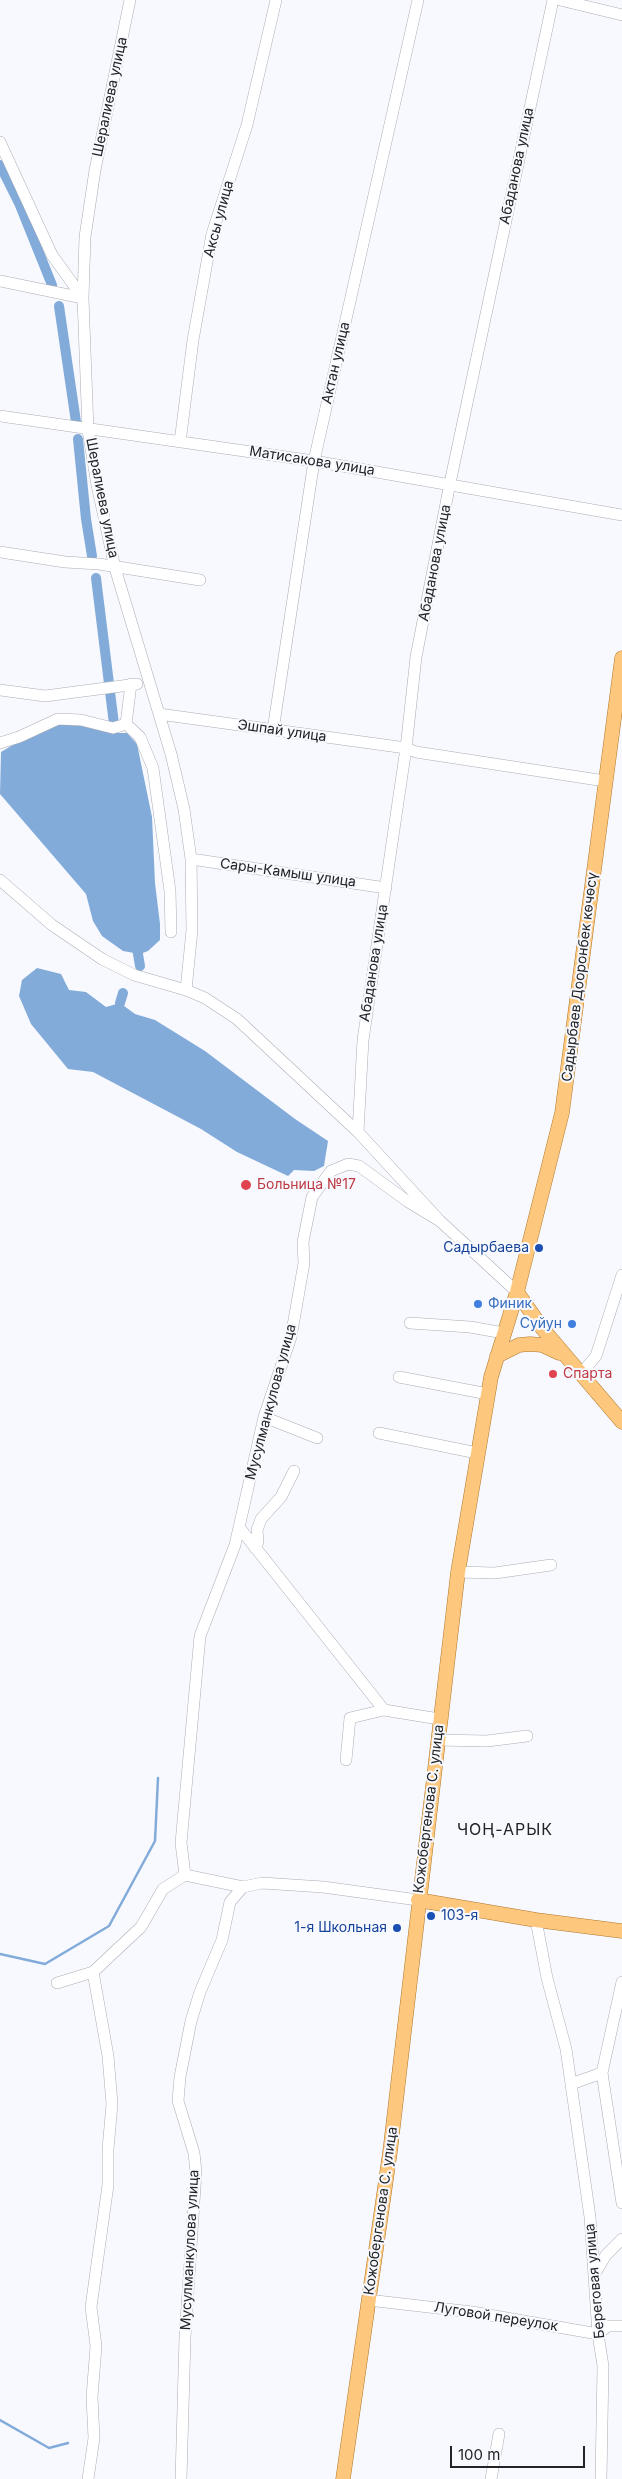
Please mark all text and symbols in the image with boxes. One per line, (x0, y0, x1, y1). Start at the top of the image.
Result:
street label: Шералиева улица (89, 36, 131, 158)
street label: Абаданова улица (496, 106, 538, 226)
street label: Аксы улица (201, 179, 237, 259)
street label: Актан улица (318, 320, 354, 406)
street label: Шералиева улица (82, 436, 122, 560)
street label: Матисакова улица (248, 443, 376, 479)
street label: Абаданова улица (415, 503, 455, 623)
street label: Эшпай улица (236, 716, 328, 746)
street label: Сары-Камыш улица (219, 855, 357, 891)
street label: Садырбаев Дооронбек көчөсү (559, 871, 601, 1083)
street label: Абаданова улица (356, 903, 392, 1023)
place label: Больница №17 (257, 1177, 356, 1193)
marker: Больница №17 (239, 1178, 253, 1192)
place label: Садырбаева (443, 1240, 529, 1256)
marker: Садырбаева (533, 1242, 545, 1254)
place label: Финик (488, 1296, 532, 1312)
marker: Финик (472, 1298, 484, 1310)
place label: Суйун (520, 1316, 562, 1332)
marker: Суйун (566, 1318, 578, 1330)
street label: Мусулманкулова улица (242, 1322, 300, 1482)
place label: Спарта (563, 1366, 612, 1382)
marker: Спарта (547, 1368, 559, 1380)
street label: Кожобергенова С. улица (410, 1724, 448, 1894)
district label: ЧОҢ-АРЫК (456, 1820, 554, 1840)
place label: 103-я (441, 1908, 478, 1924)
marker: 103-я (425, 1910, 437, 1922)
place label: 1-я Школьная (294, 1920, 387, 1936)
marker: 1-я Школьная (391, 1922, 403, 1934)
street label: Кожобергенова С. улица (361, 2126, 401, 2296)
street label: Мусулманкулова улица (177, 2169, 203, 2331)
street label: Береговая улица (582, 2223, 608, 2339)
street label: Луговой переулок (433, 2299, 559, 2335)
scale bar (452, 2436, 587, 2468)
text: 100 m (458, 2445, 500, 2464)

